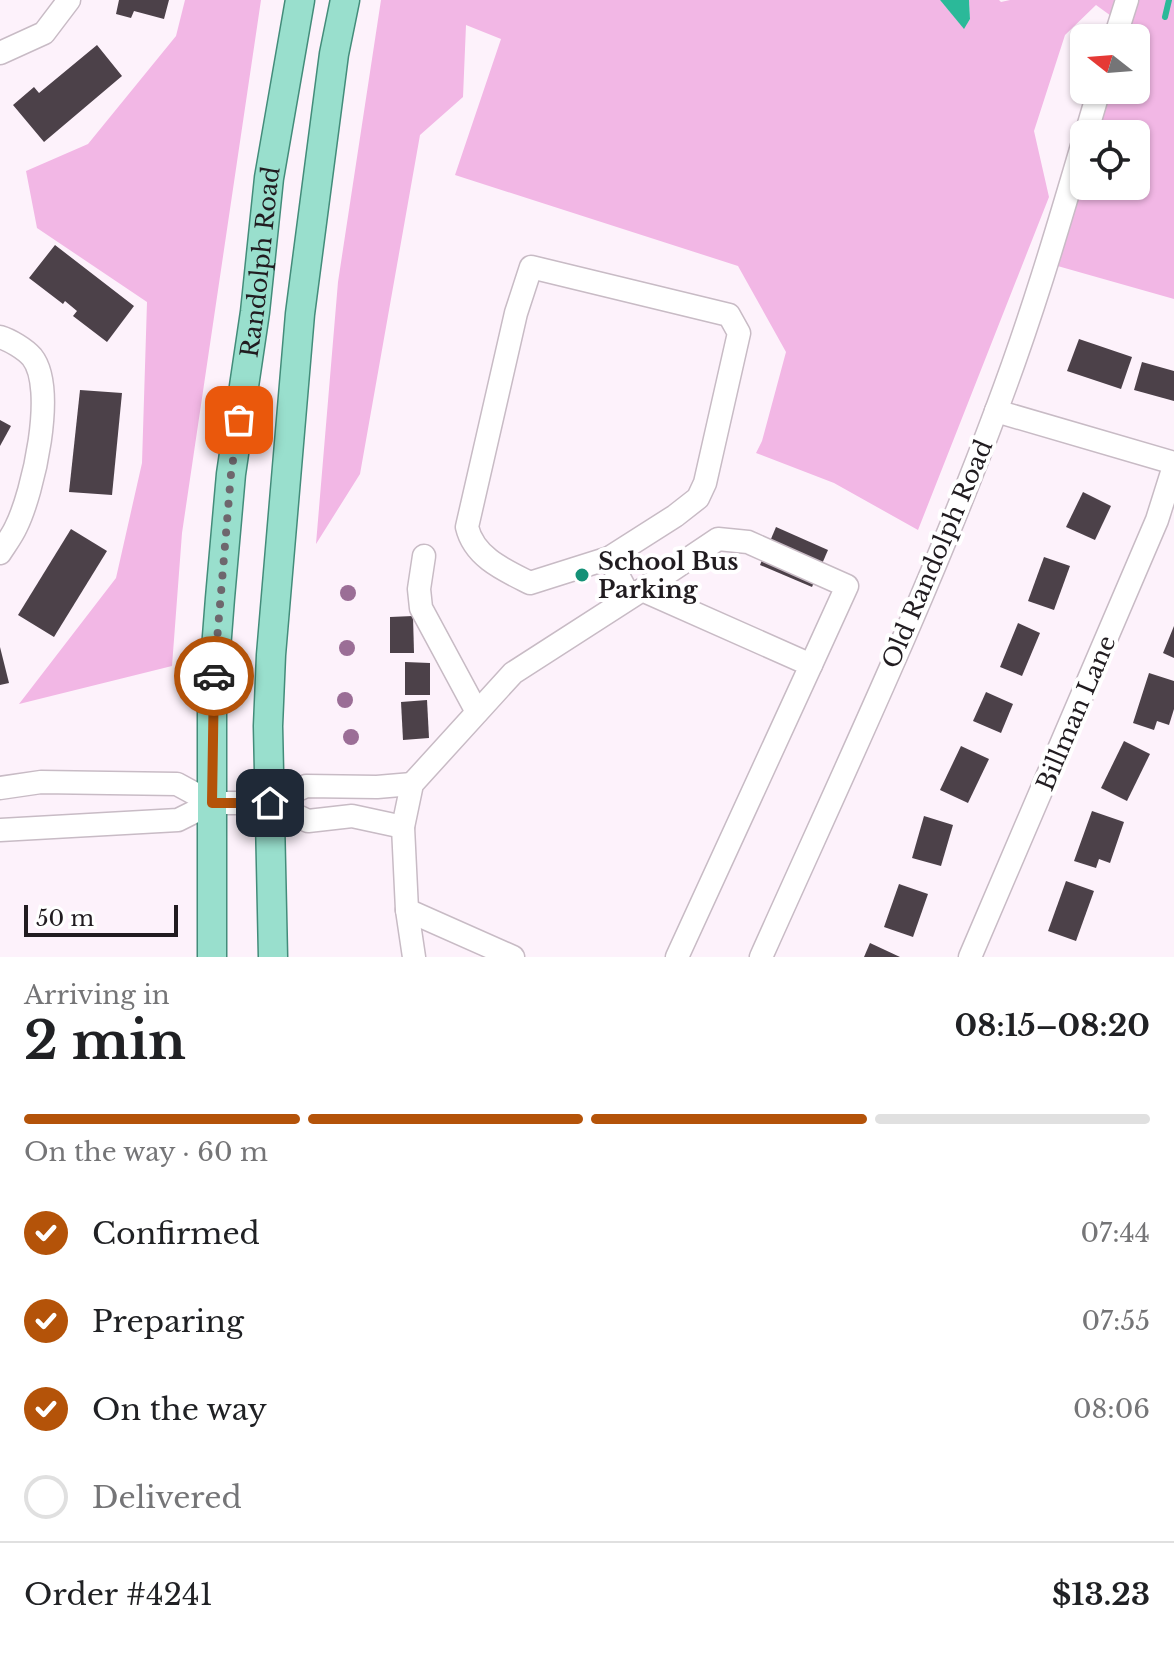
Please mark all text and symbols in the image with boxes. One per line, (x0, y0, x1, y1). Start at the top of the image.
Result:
north arrow (1070, 24, 1150, 104)
map controls (1070, 24, 1150, 200)
button: locate (1070, 120, 1150, 200)
street label: Randolph Road (234, 164, 285, 359)
pin (205, 386, 273, 454)
icon: bag (217, 398, 261, 442)
street label: Old Randolph Road (876, 435, 998, 673)
place label: School Bus Parking (598, 547, 738, 604)
marker: School Bus Parking (573, 566, 591, 584)
street label: Billman Lane (1030, 631, 1122, 795)
courier (174, 636, 254, 716)
icon: car (192, 654, 236, 698)
pin (236, 769, 304, 837)
icon: home (248, 781, 292, 825)
scale bar (24, 901, 178, 937)
text: 50 m (36, 905, 94, 932)
text: Arriving in (24, 979, 170, 1011)
text: 08:15–08:20 (955, 1007, 1150, 1044)
text: 2 min (24, 1009, 186, 1073)
text: On the way · 60 m (24, 1136, 268, 1168)
icon: check (24, 1211, 68, 1255)
text: Confirmed (92, 1215, 260, 1252)
text: 07:44 (1081, 1217, 1150, 1249)
icon: check (24, 1299, 68, 1343)
text: Preparing (92, 1303, 244, 1340)
text: 07:55 (1081, 1305, 1150, 1337)
icon: check (24, 1387, 68, 1431)
text: On the way (92, 1391, 267, 1428)
text: 08:06 (1073, 1393, 1150, 1425)
text: Delivered (92, 1479, 242, 1516)
text: Order #4241 (24, 1576, 213, 1613)
text: $13.23 (1052, 1576, 1150, 1613)

